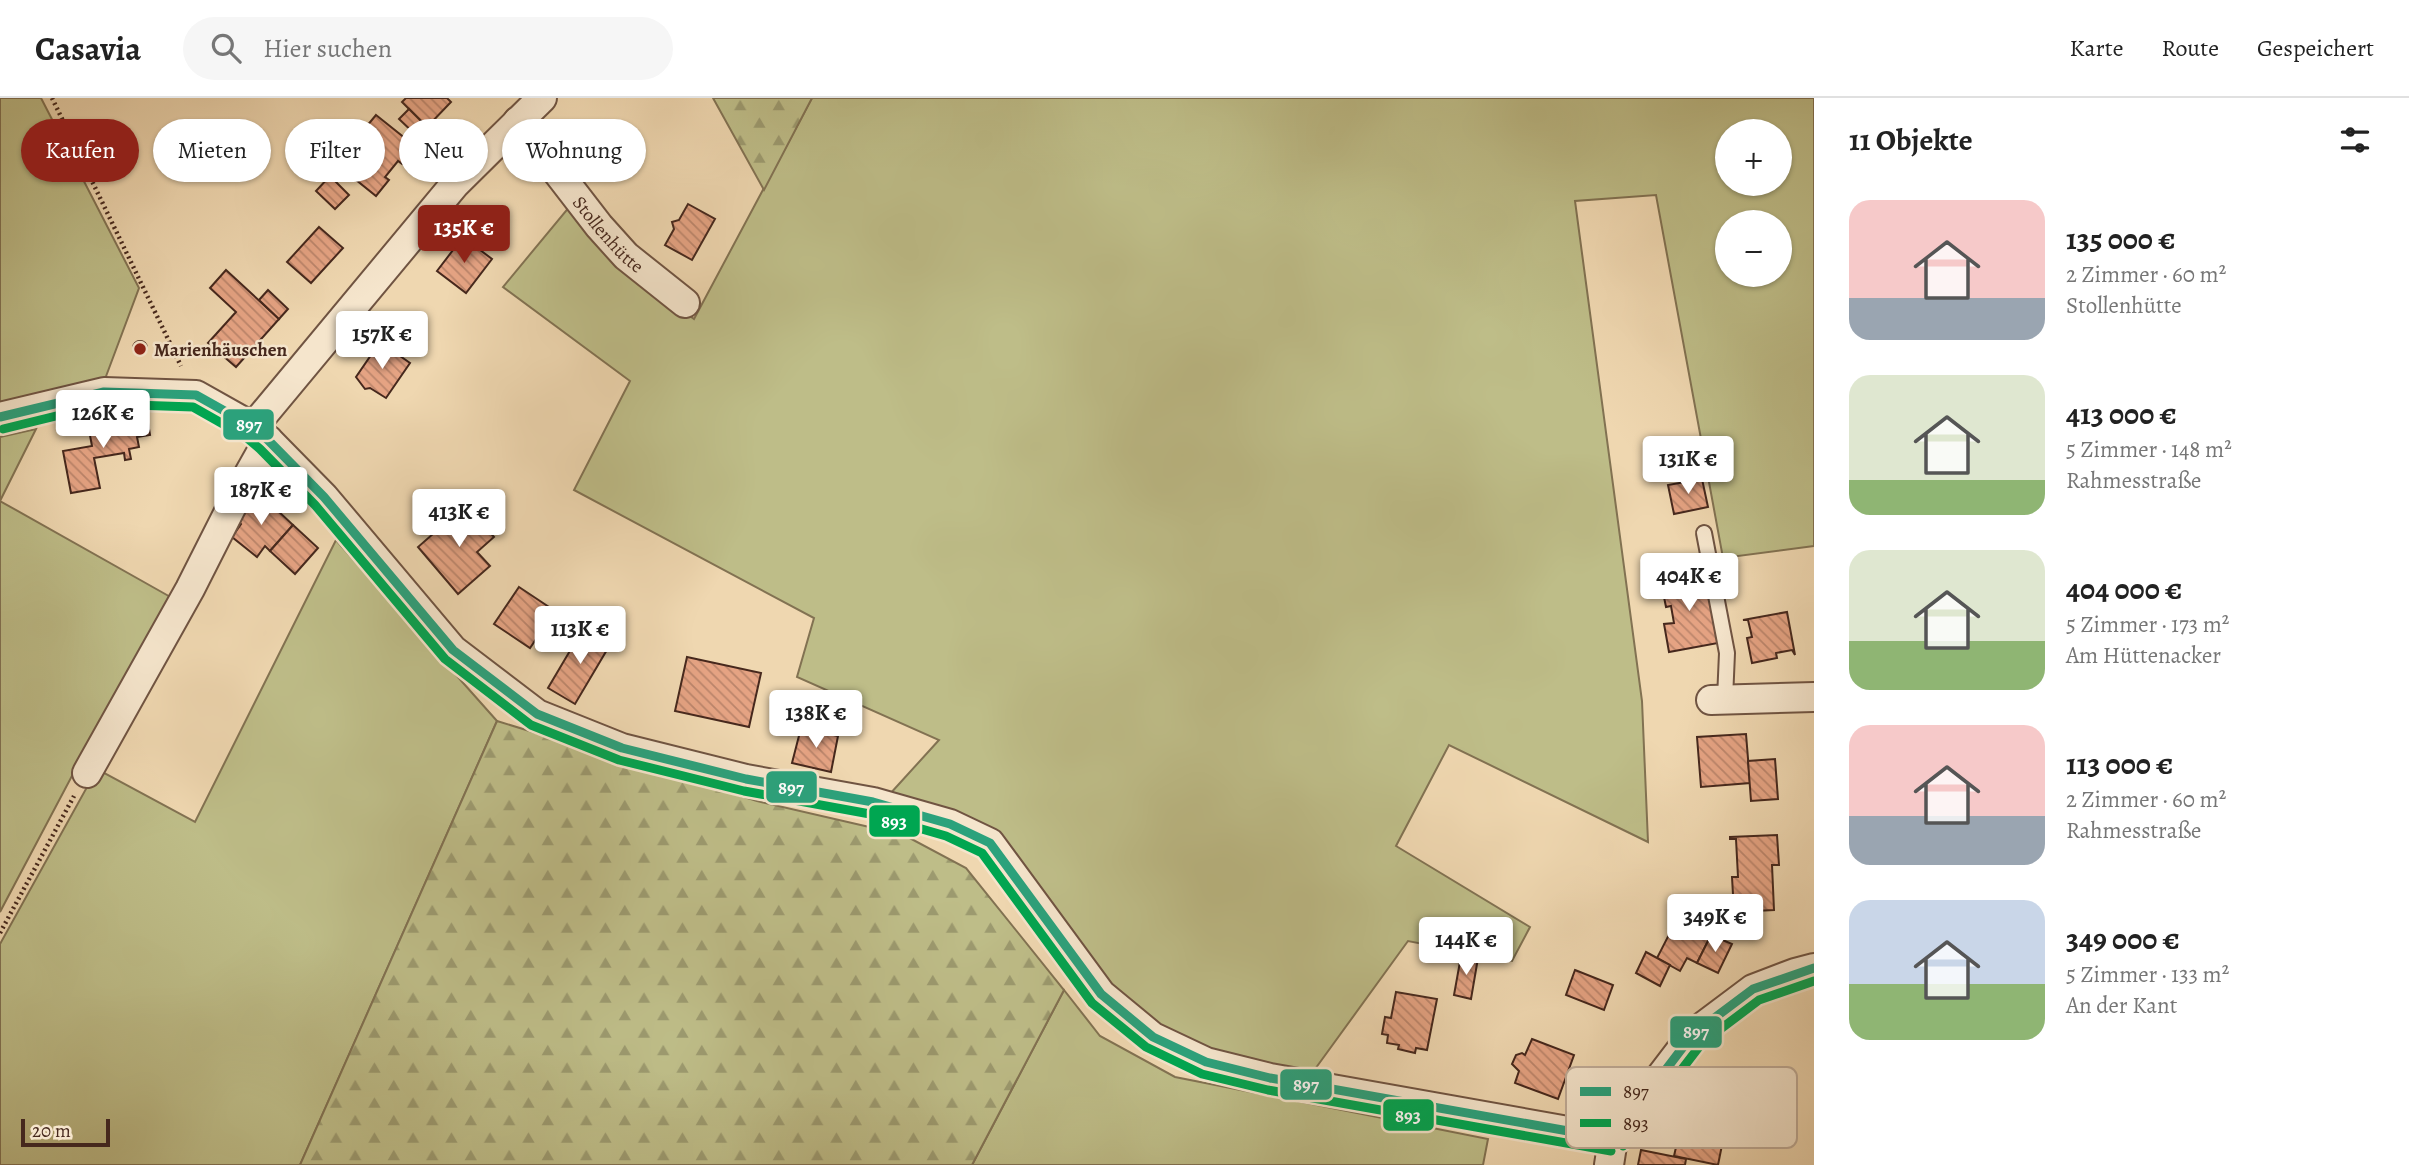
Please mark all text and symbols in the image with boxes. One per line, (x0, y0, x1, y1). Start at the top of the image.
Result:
search box (183, 17, 673, 80)
text: Casavia (35, 26, 141, 71)
icon: search (207, 29, 245, 67)
text: Hier suchen (263, 31, 392, 66)
text: Karte (2070, 32, 2123, 64)
text: Route (2161, 32, 2219, 64)
text: Gespeichert (2257, 32, 2374, 64)
chip: Kaufen (21, 119, 139, 182)
chip: Mieten (153, 119, 271, 182)
chip: Filter (285, 119, 385, 182)
chip: Neu (399, 119, 488, 182)
chip: Wohnung (502, 119, 646, 182)
map controls (1715, 119, 1792, 287)
button: + (1715, 119, 1792, 196)
text: 11 Objekte (1849, 120, 1973, 160)
icon: filters (2336, 121, 2374, 159)
street label: Stollenhütte (566, 191, 649, 279)
pin: 135K € (407, 206, 521, 265)
button: − (1715, 210, 1792, 287)
text: 135K € (434, 212, 494, 243)
text: 135 000 € (2066, 219, 2175, 259)
icon: home (1905, 228, 1989, 312)
text: 2 Zimmer · 60 m² (2066, 259, 2226, 290)
text: Stollenhütte (2066, 290, 2182, 321)
pin: 157K € (325, 312, 439, 371)
text: 157K € (352, 318, 412, 349)
place label: Marienhäuschen (154, 337, 288, 363)
marker: Marienhäuschen (132, 341, 148, 357)
pin: 126K € (46, 390, 160, 450)
text: 413 000 € (2066, 394, 2177, 434)
text: 126K € (72, 397, 134, 428)
icon: home (1905, 403, 1989, 487)
line badge: 897 (222, 408, 275, 441)
text: 897 (236, 412, 263, 438)
text: 5 Zimmer · 148 m² (2066, 434, 2232, 465)
pin: 131K € (1631, 436, 1745, 496)
text: 131K € (1659, 443, 1717, 474)
text: Rahmesstraße (2066, 465, 2201, 496)
pin: 187K € (204, 468, 318, 527)
text: 187K € (230, 474, 292, 505)
pin: 413K € (402, 490, 516, 549)
text: 413K € (428, 496, 490, 527)
pin: 404K € (1632, 554, 1746, 613)
text: 404K € (1656, 560, 1722, 591)
text: 404 000 € (2066, 569, 2182, 609)
icon: home (1905, 578, 1989, 662)
pin: 113K € (523, 606, 637, 666)
text: 5 Zimmer · 173 m² (2066, 609, 2229, 640)
text: 113K € (551, 613, 609, 644)
text: Am Hüttenacker (2066, 640, 2221, 671)
pin: 138K € (759, 690, 873, 750)
text: 138K € (785, 697, 847, 728)
text: 113 000 € (2066, 744, 2173, 784)
icon: home (1905, 753, 1989, 837)
line badge: 897 (765, 770, 818, 804)
text: 897 (778, 775, 805, 801)
text: 2 Zimmer · 60 m² (2066, 784, 2226, 815)
line badge: 893 (868, 804, 921, 838)
text: 893 (881, 809, 907, 835)
text: Rahmesstraße (2066, 815, 2201, 846)
pin: 349K € (1658, 894, 1772, 954)
text: 349K € (1683, 901, 1747, 932)
pin: 144K € (1409, 918, 1523, 977)
text: 349 000 € (2066, 919, 2180, 959)
text: 144K € (1435, 924, 1497, 955)
icon: home (1905, 928, 1989, 1012)
text: 5 Zimmer · 133 m² (2066, 959, 2229, 990)
text: An der Kant (2066, 990, 2177, 1021)
line badge: 897 (1669, 1015, 1723, 1049)
text: 897 (1683, 1019, 1710, 1045)
legend (1566, 1067, 1797, 1148)
line badge: 897 (1279, 1068, 1333, 1101)
text: 897 (1293, 1072, 1320, 1098)
text: 897 (1623, 1079, 1649, 1105)
line badge: 893 (1382, 1098, 1435, 1132)
text: 893 (1395, 1103, 1421, 1129)
text: 893 (1623, 1111, 1649, 1137)
scale bar (21, 1116, 110, 1148)
text: 20 m (32, 1118, 71, 1144)

